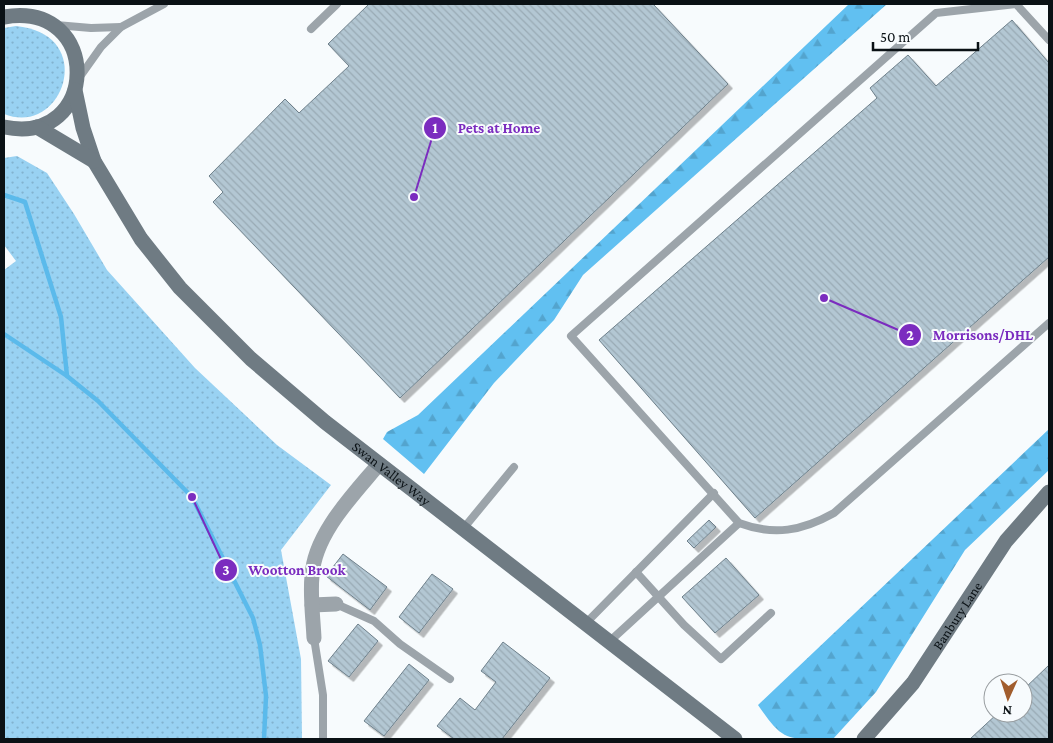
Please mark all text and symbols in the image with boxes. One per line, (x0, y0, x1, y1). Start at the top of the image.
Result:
scale bar (873, 20, 978, 52)
text: 50 m (880, 29, 910, 45)
callout: Pets at Home (423, 113, 551, 143)
text: 1 (432, 120, 438, 136)
text: Pets at Home (458, 120, 540, 136)
callout: Morrisons/DHL (898, 320, 1043, 350)
text: 2 (906, 327, 914, 343)
text: Morrisons/DHL (933, 327, 1034, 343)
street label: Swan Valley Way (349, 438, 434, 509)
callout: Wootton Brook (214, 555, 356, 585)
text: 3 (222, 562, 230, 578)
text: Wootton Brook (247, 562, 346, 578)
street label: Banbury Lane (929, 579, 985, 652)
north arrow (983, 673, 1033, 723)
text: N (1002, 703, 1013, 719)

